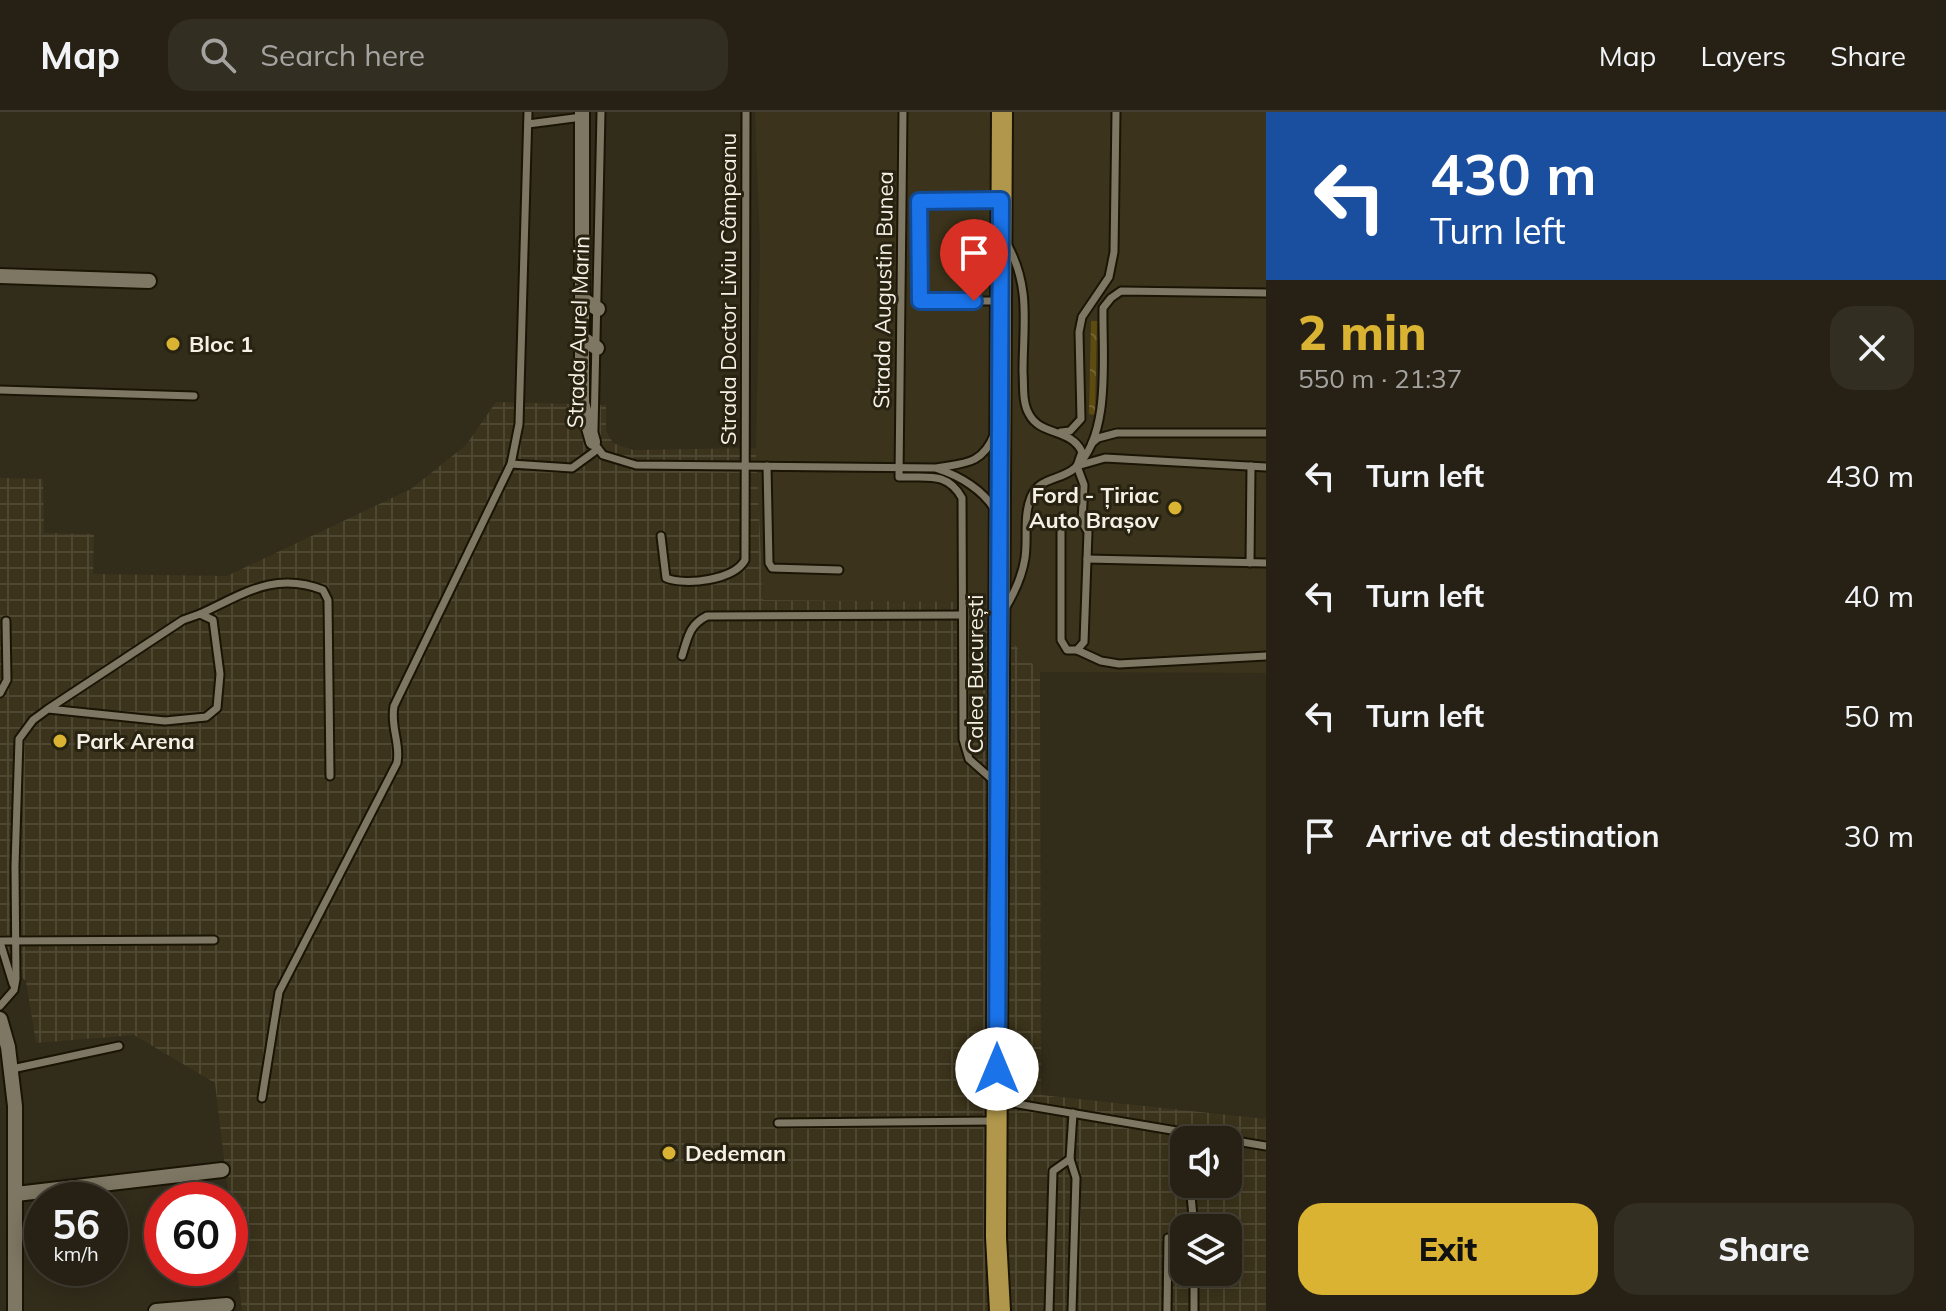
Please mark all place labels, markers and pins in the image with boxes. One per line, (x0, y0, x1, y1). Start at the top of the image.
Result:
pin (940, 219, 1008, 301)
place label: Bloc 1 (189, 330, 253, 358)
marker: Bloc 1 (164, 335, 182, 353)
place label: Ford - Țiriac Auto Brașov (1029, 481, 1159, 534)
marker: Ford - Țiriac Auto Brașov (1166, 499, 1184, 517)
place label: Park Arena (76, 727, 195, 755)
marker: Park Arena (51, 732, 69, 750)
place label: Dedeman (685, 1139, 786, 1167)
marker: Dedeman (660, 1144, 678, 1162)

